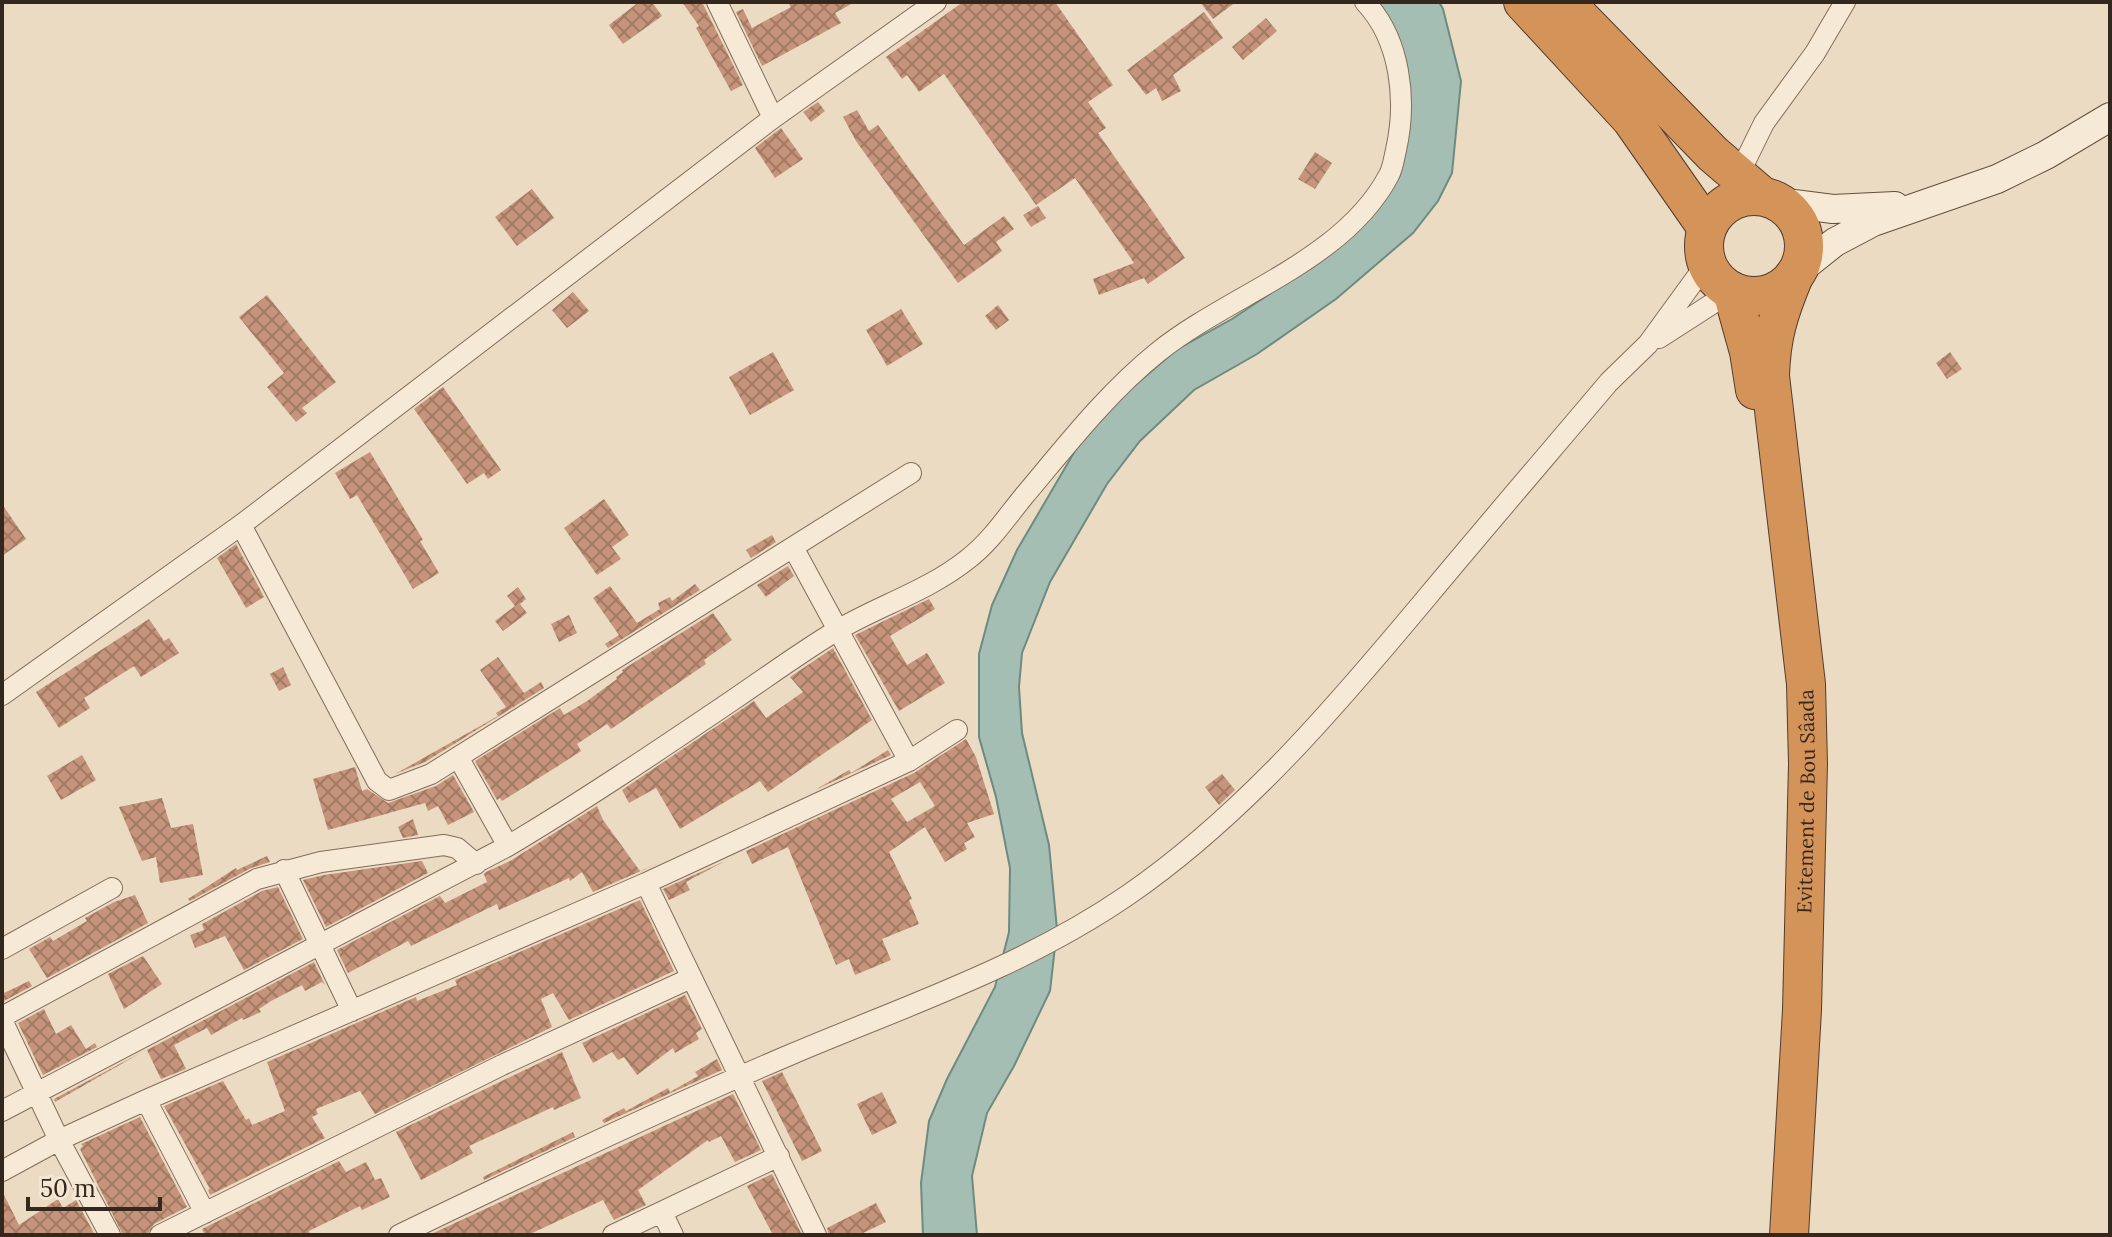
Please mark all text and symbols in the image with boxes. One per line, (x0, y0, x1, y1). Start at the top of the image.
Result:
street label: Evitement de Bou Sâada (1791, 689, 1820, 914)
scale bar (28, 1161, 160, 1211)
text: 50 m (40, 1173, 96, 1204)

